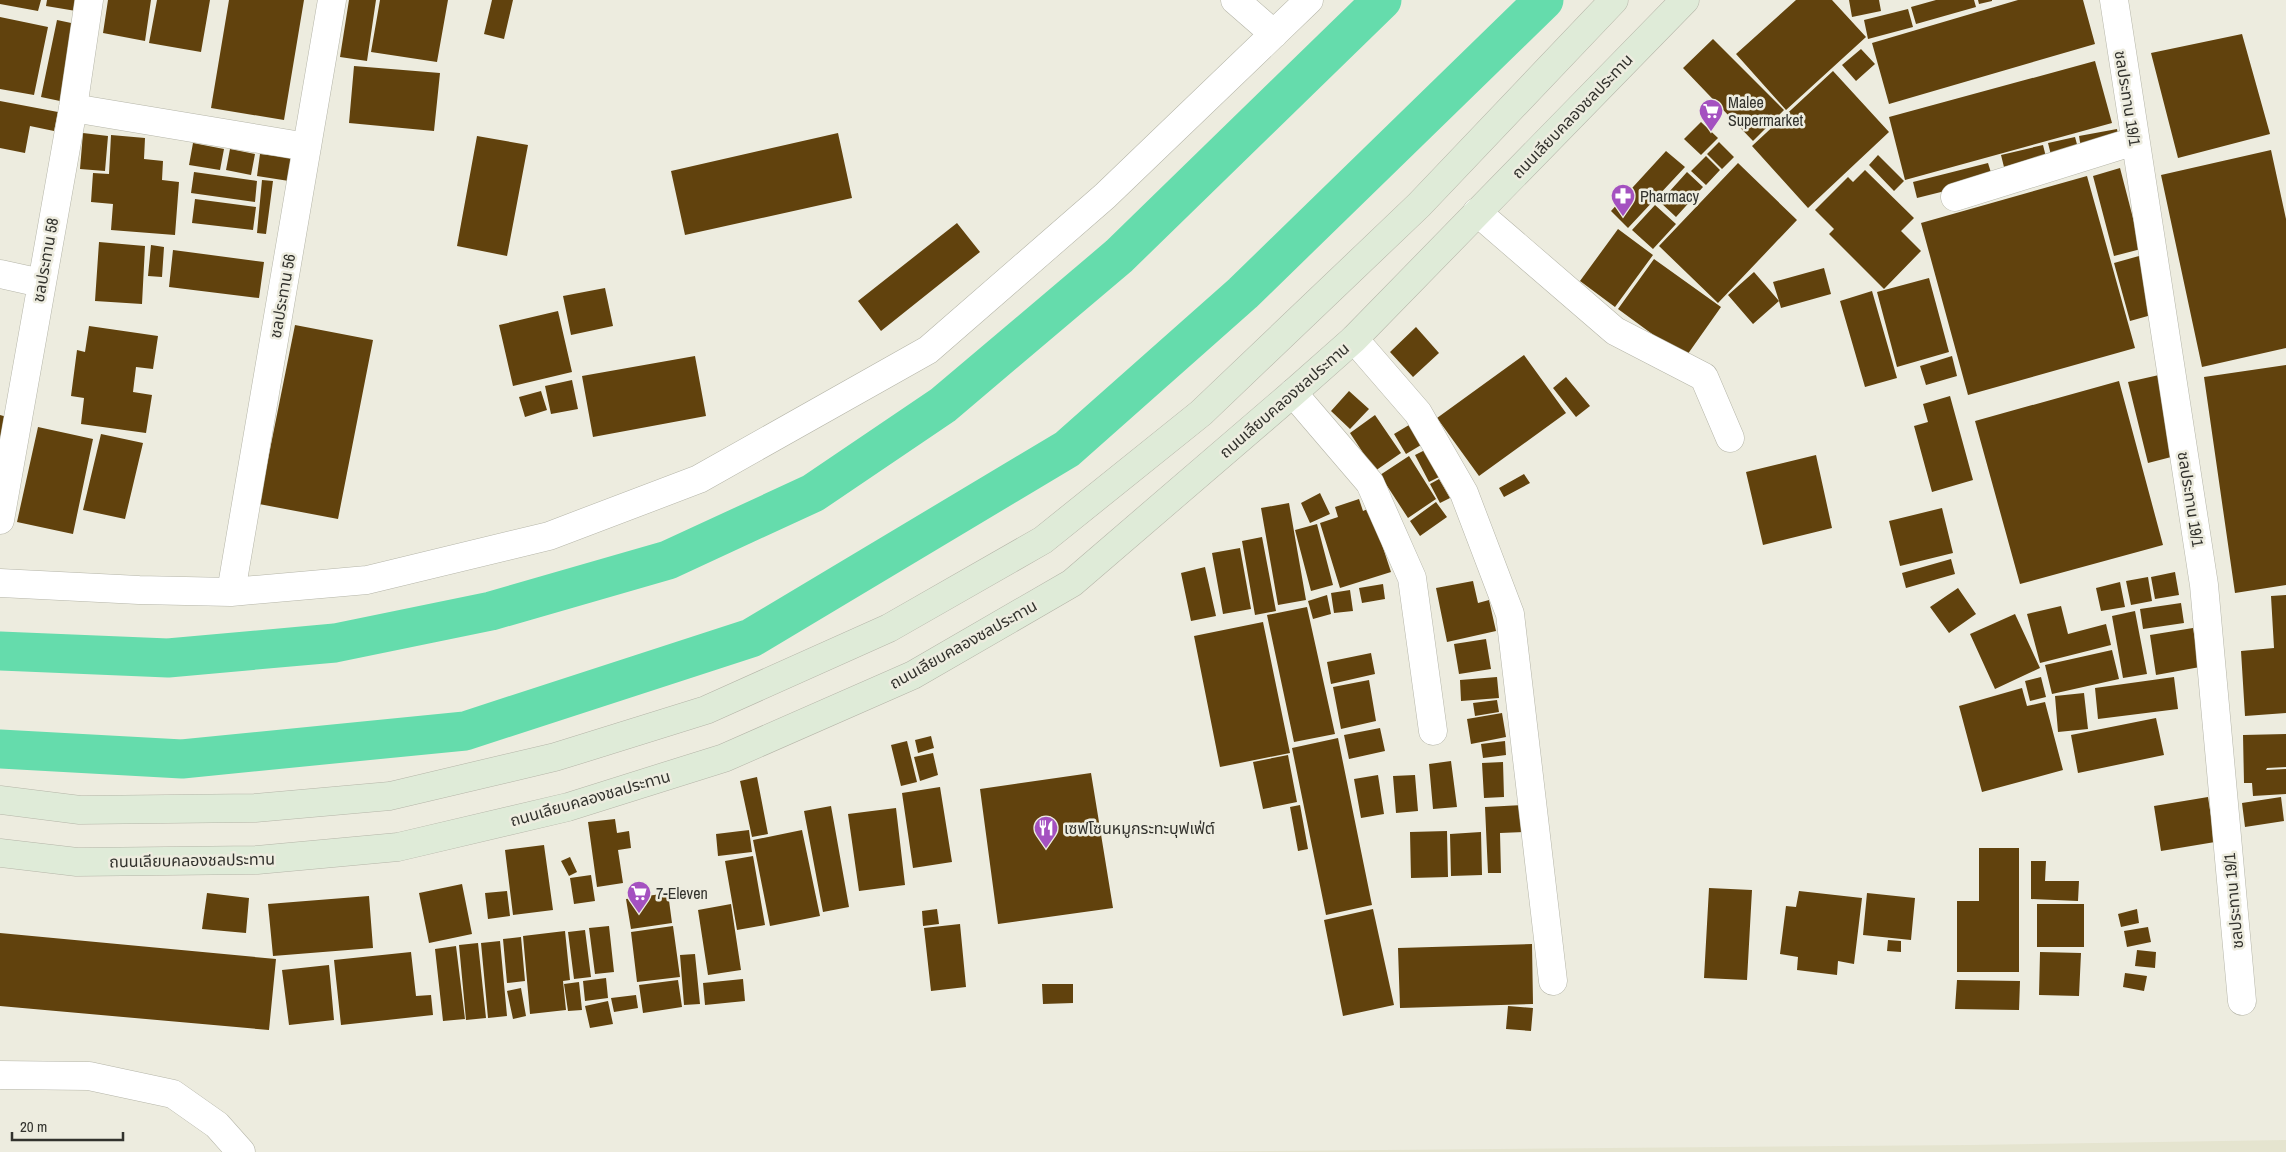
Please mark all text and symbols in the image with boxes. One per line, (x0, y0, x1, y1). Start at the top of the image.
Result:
street label: ถนนเลียบคลองชลประทาน (1507, 49, 1637, 183)
street label: ชลประทาน 19/1 (2110, 49, 2146, 148)
place label: Malee Supermarket (1728, 91, 1803, 131)
supermarket icon: Malee Supermarket (1698, 98, 1724, 132)
pharmacy icon: Pharmacy (1610, 183, 1636, 217)
place label: Pharmacy (1640, 185, 1699, 207)
street label: ชลประทาน 58 (27, 216, 63, 304)
street label: ชลประทาน 56 (264, 252, 300, 340)
street label: ถนนเลียบคลองชลประทาน (1214, 337, 1354, 463)
street label: ชลประทาน 19/1 (2173, 450, 2209, 549)
street label: ถนนเลียบคลองชลประทาน (885, 594, 1041, 694)
street label: ถนนเลียบคลองชลประทาน (507, 765, 673, 831)
restaurant icon: เซฟโซนหมูกระทะบุฟเฟ่ต์ (1033, 815, 1059, 849)
place label: เซฟโซนหมูกระทะบุฟเฟ่ต์ (1064, 817, 1215, 839)
street label: ถนนเลียบคลองชลประทาน (109, 848, 275, 872)
street label: ชลประทาน 19/1 (2218, 851, 2248, 950)
supermarket icon: 7-Eleven (626, 880, 652, 914)
place label: 7-Eleven (656, 882, 708, 904)
scale bar (12, 1110, 124, 1142)
text: 20 m (20, 1116, 47, 1137)

